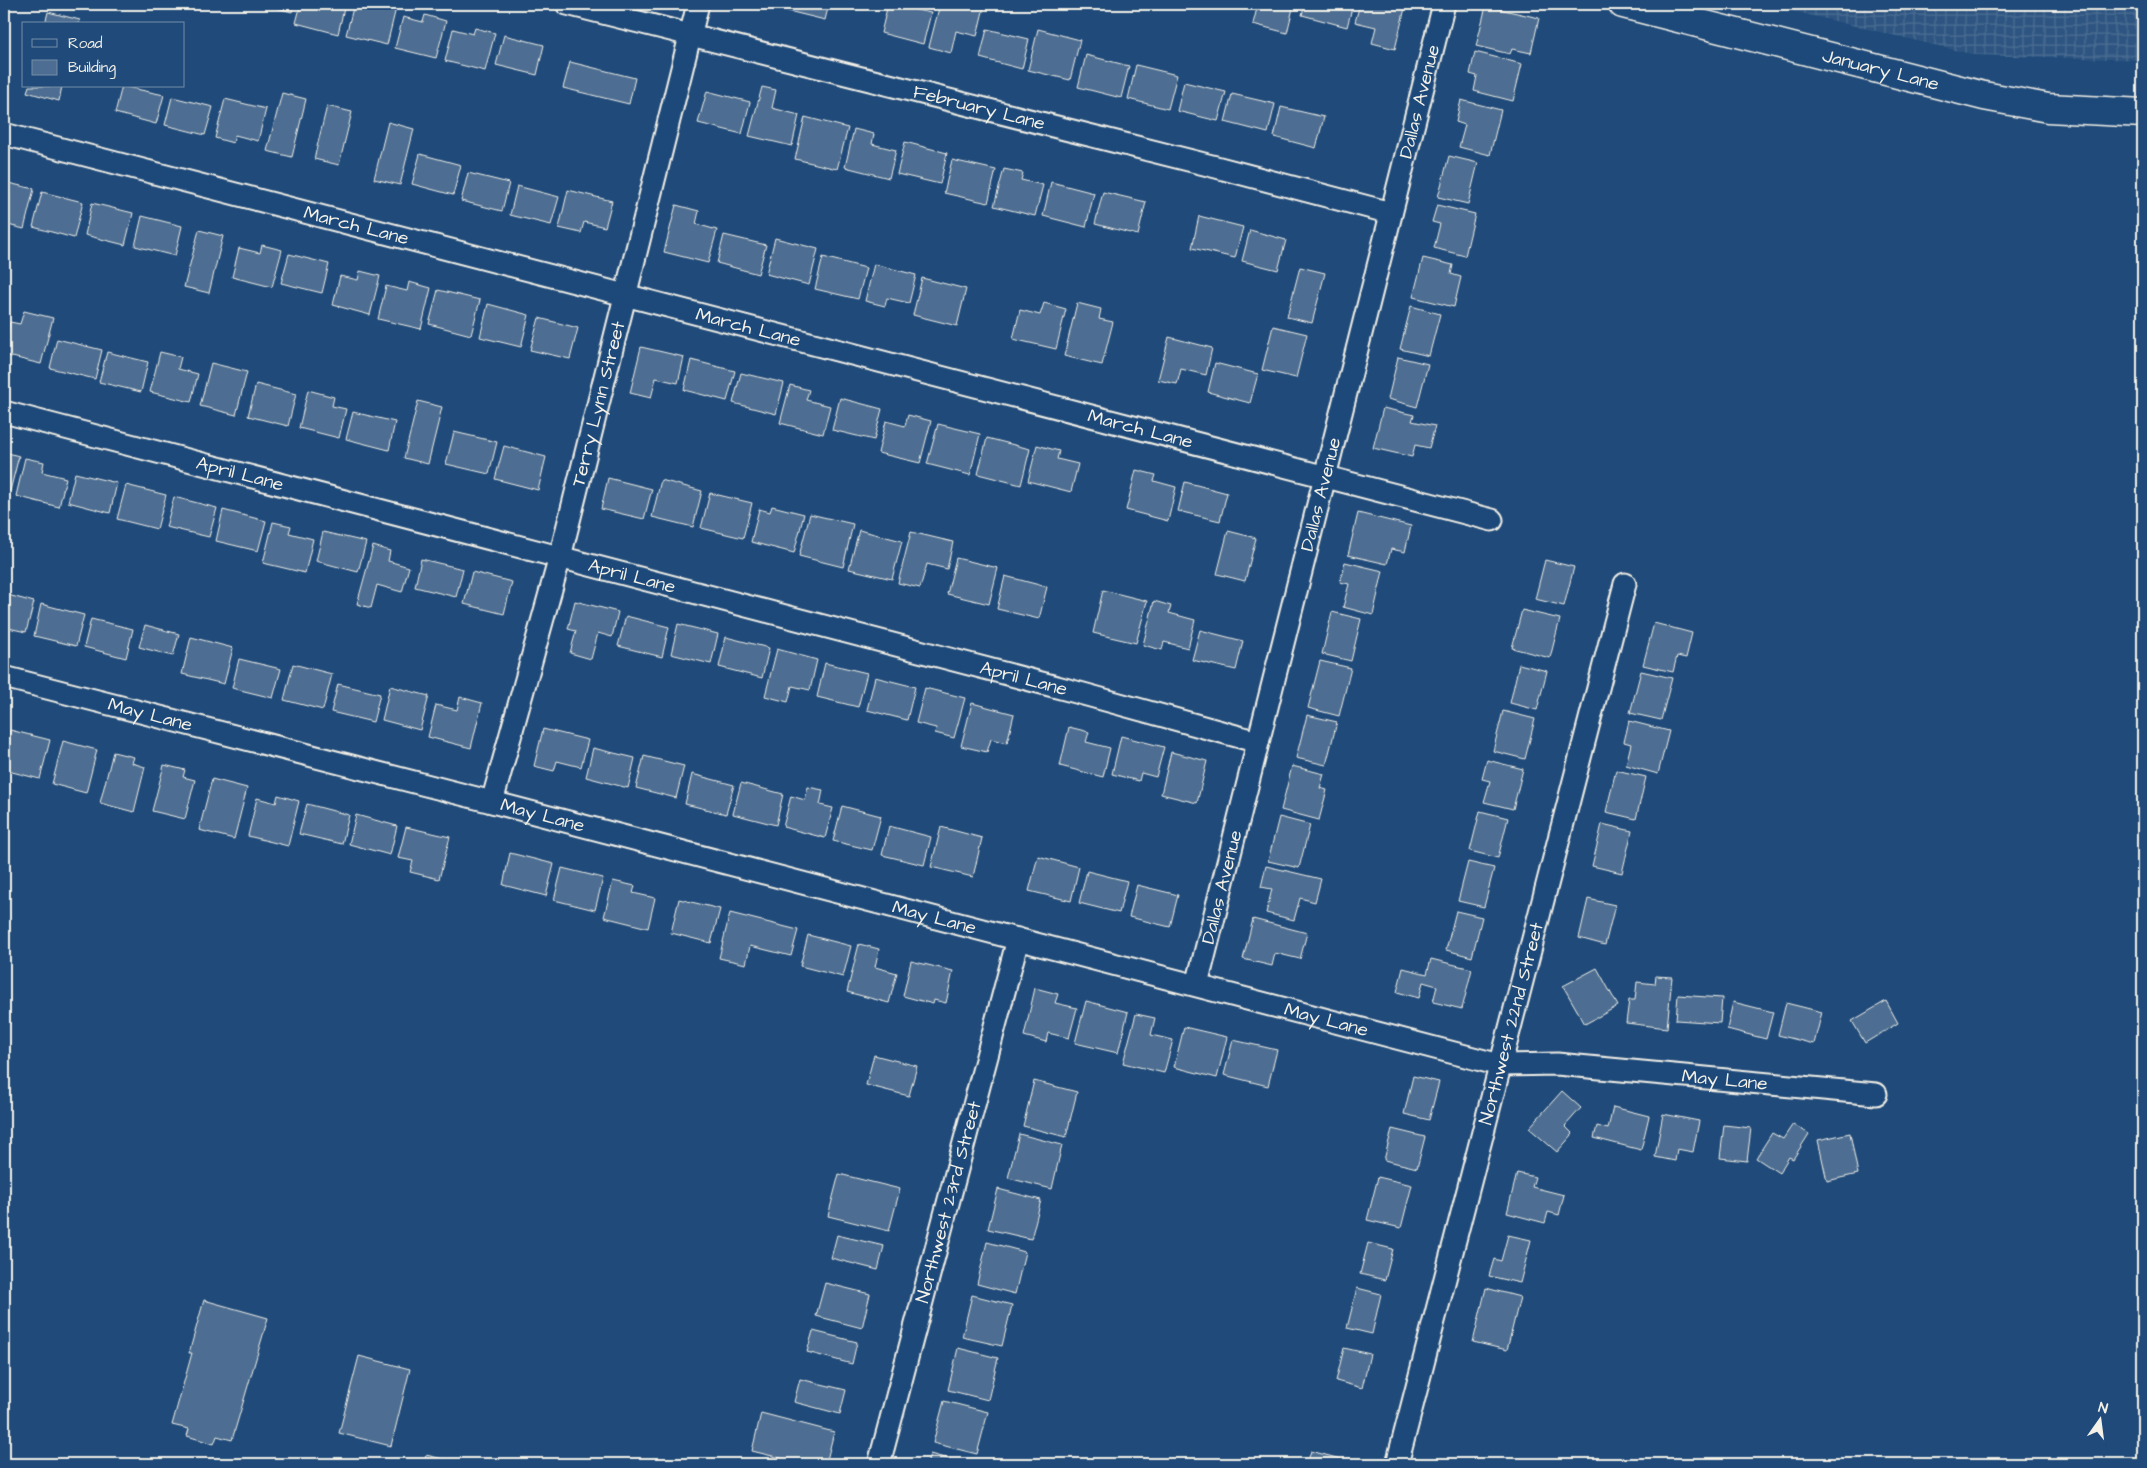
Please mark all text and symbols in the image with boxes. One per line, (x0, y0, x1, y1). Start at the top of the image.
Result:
legend (22, 22, 185, 88)
text: Road (68, 33, 103, 54)
street label: Dallas Avenue (1392, 42, 1447, 161)
street label: January Lane (1819, 42, 1942, 98)
text: Building (68, 57, 116, 79)
street label: February Lane (910, 78, 1048, 137)
street label: March Lane (301, 199, 412, 252)
street label: March Lane (693, 301, 804, 354)
street label: Terry Lynn Street (565, 318, 632, 490)
street label: March Lane (1085, 402, 1196, 455)
street label: Dallas Avenue (1293, 434, 1348, 554)
street label: April Lane (193, 449, 287, 498)
street label: April Lane (585, 552, 679, 600)
street label: April Lane (977, 654, 1070, 703)
street label: May Lane (105, 691, 195, 738)
street label: May Lane (498, 791, 588, 839)
street label: Dallas Avenue (1194, 827, 1249, 947)
street label: May Lane (889, 894, 979, 941)
street label: Northwest 22nd Street (1472, 919, 1550, 1128)
street label: May Lane (1281, 996, 1371, 1044)
street label: May Lane (1681, 1062, 1769, 1097)
street label: Northwest 23rd Street (909, 1098, 988, 1306)
north arrow (2074, 1396, 2124, 1446)
text: N (2096, 1398, 2110, 1419)

